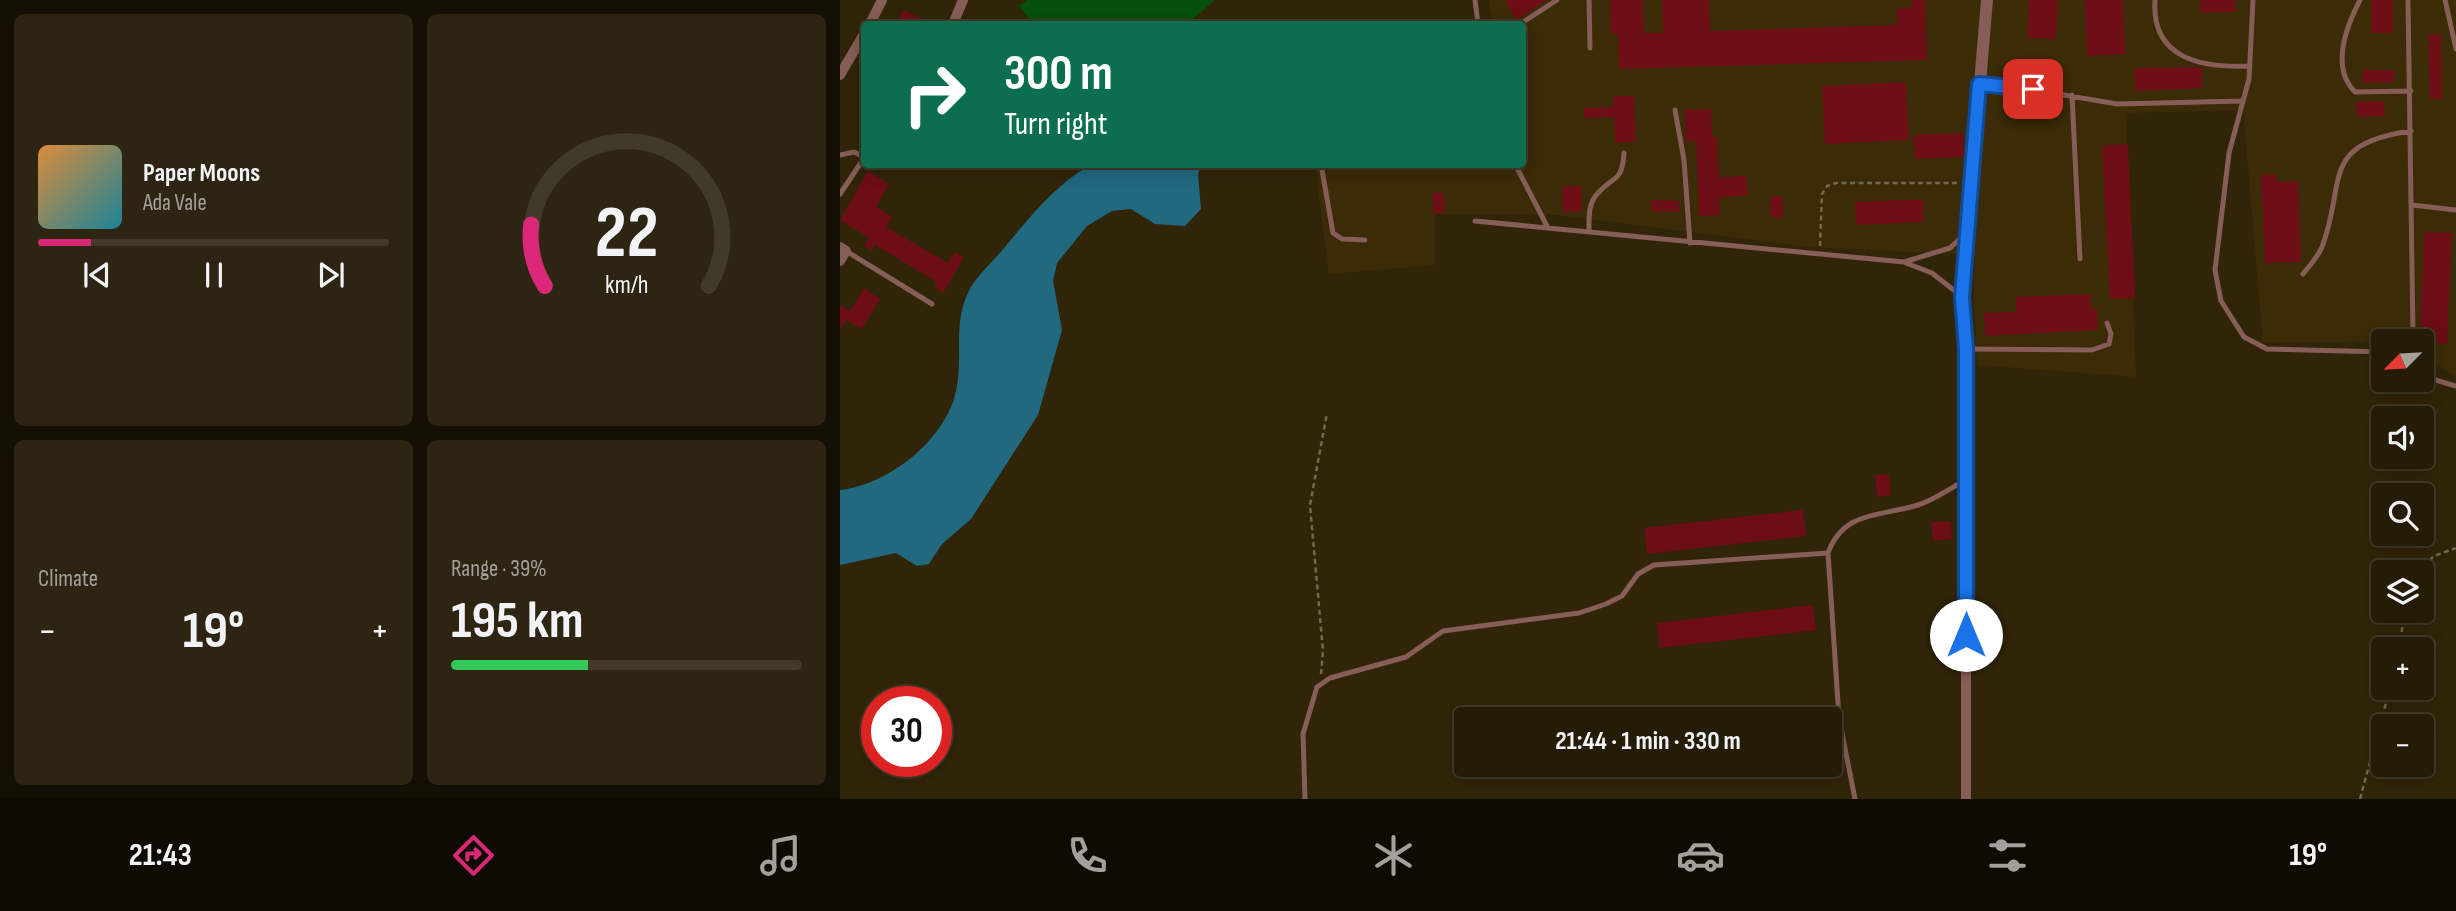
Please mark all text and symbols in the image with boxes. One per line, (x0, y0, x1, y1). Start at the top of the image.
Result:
text: 300 m (1004, 45, 1113, 104)
icon: right (889, 49, 980, 140)
pin (2003, 59, 2063, 119)
icon: arrive (2014, 70, 2052, 108)
text: Turn right (1004, 105, 1108, 144)
text: Paper Moons (143, 158, 260, 189)
text: Ada Vale (143, 189, 207, 217)
text: 22 (595, 190, 658, 278)
icon: previous (78, 256, 116, 294)
icon: pause (195, 256, 233, 294)
icon: next (312, 256, 350, 294)
text: km/h (605, 270, 648, 301)
north arrow (2371, 329, 2434, 392)
map controls (2371, 329, 2434, 777)
button: sound (2371, 406, 2434, 469)
button: search (2371, 483, 2434, 546)
text: Range · 39% (451, 555, 547, 583)
button: layers (2371, 560, 2434, 623)
text: Climate (38, 565, 98, 593)
text: 195 km (451, 590, 583, 653)
position arrow (1929, 598, 2003, 672)
text: 19° (183, 600, 244, 663)
text: − (38, 609, 57, 654)
text: + (370, 609, 389, 654)
button: + (2371, 637, 2434, 700)
speed limit sign: 30 (861, 686, 952, 777)
button: − (2371, 714, 2434, 777)
text: 21:44 · 1 min · 330 m (1555, 726, 1741, 757)
icon: directions (449, 831, 498, 880)
icon: music (756, 831, 805, 880)
icon: phone (1063, 831, 1112, 880)
icon: climate (1369, 831, 1418, 880)
icon: car (1676, 831, 1725, 880)
icon: filters (1983, 831, 2032, 880)
text: 21:43 (129, 836, 192, 875)
text: 19° (2289, 836, 2327, 875)

